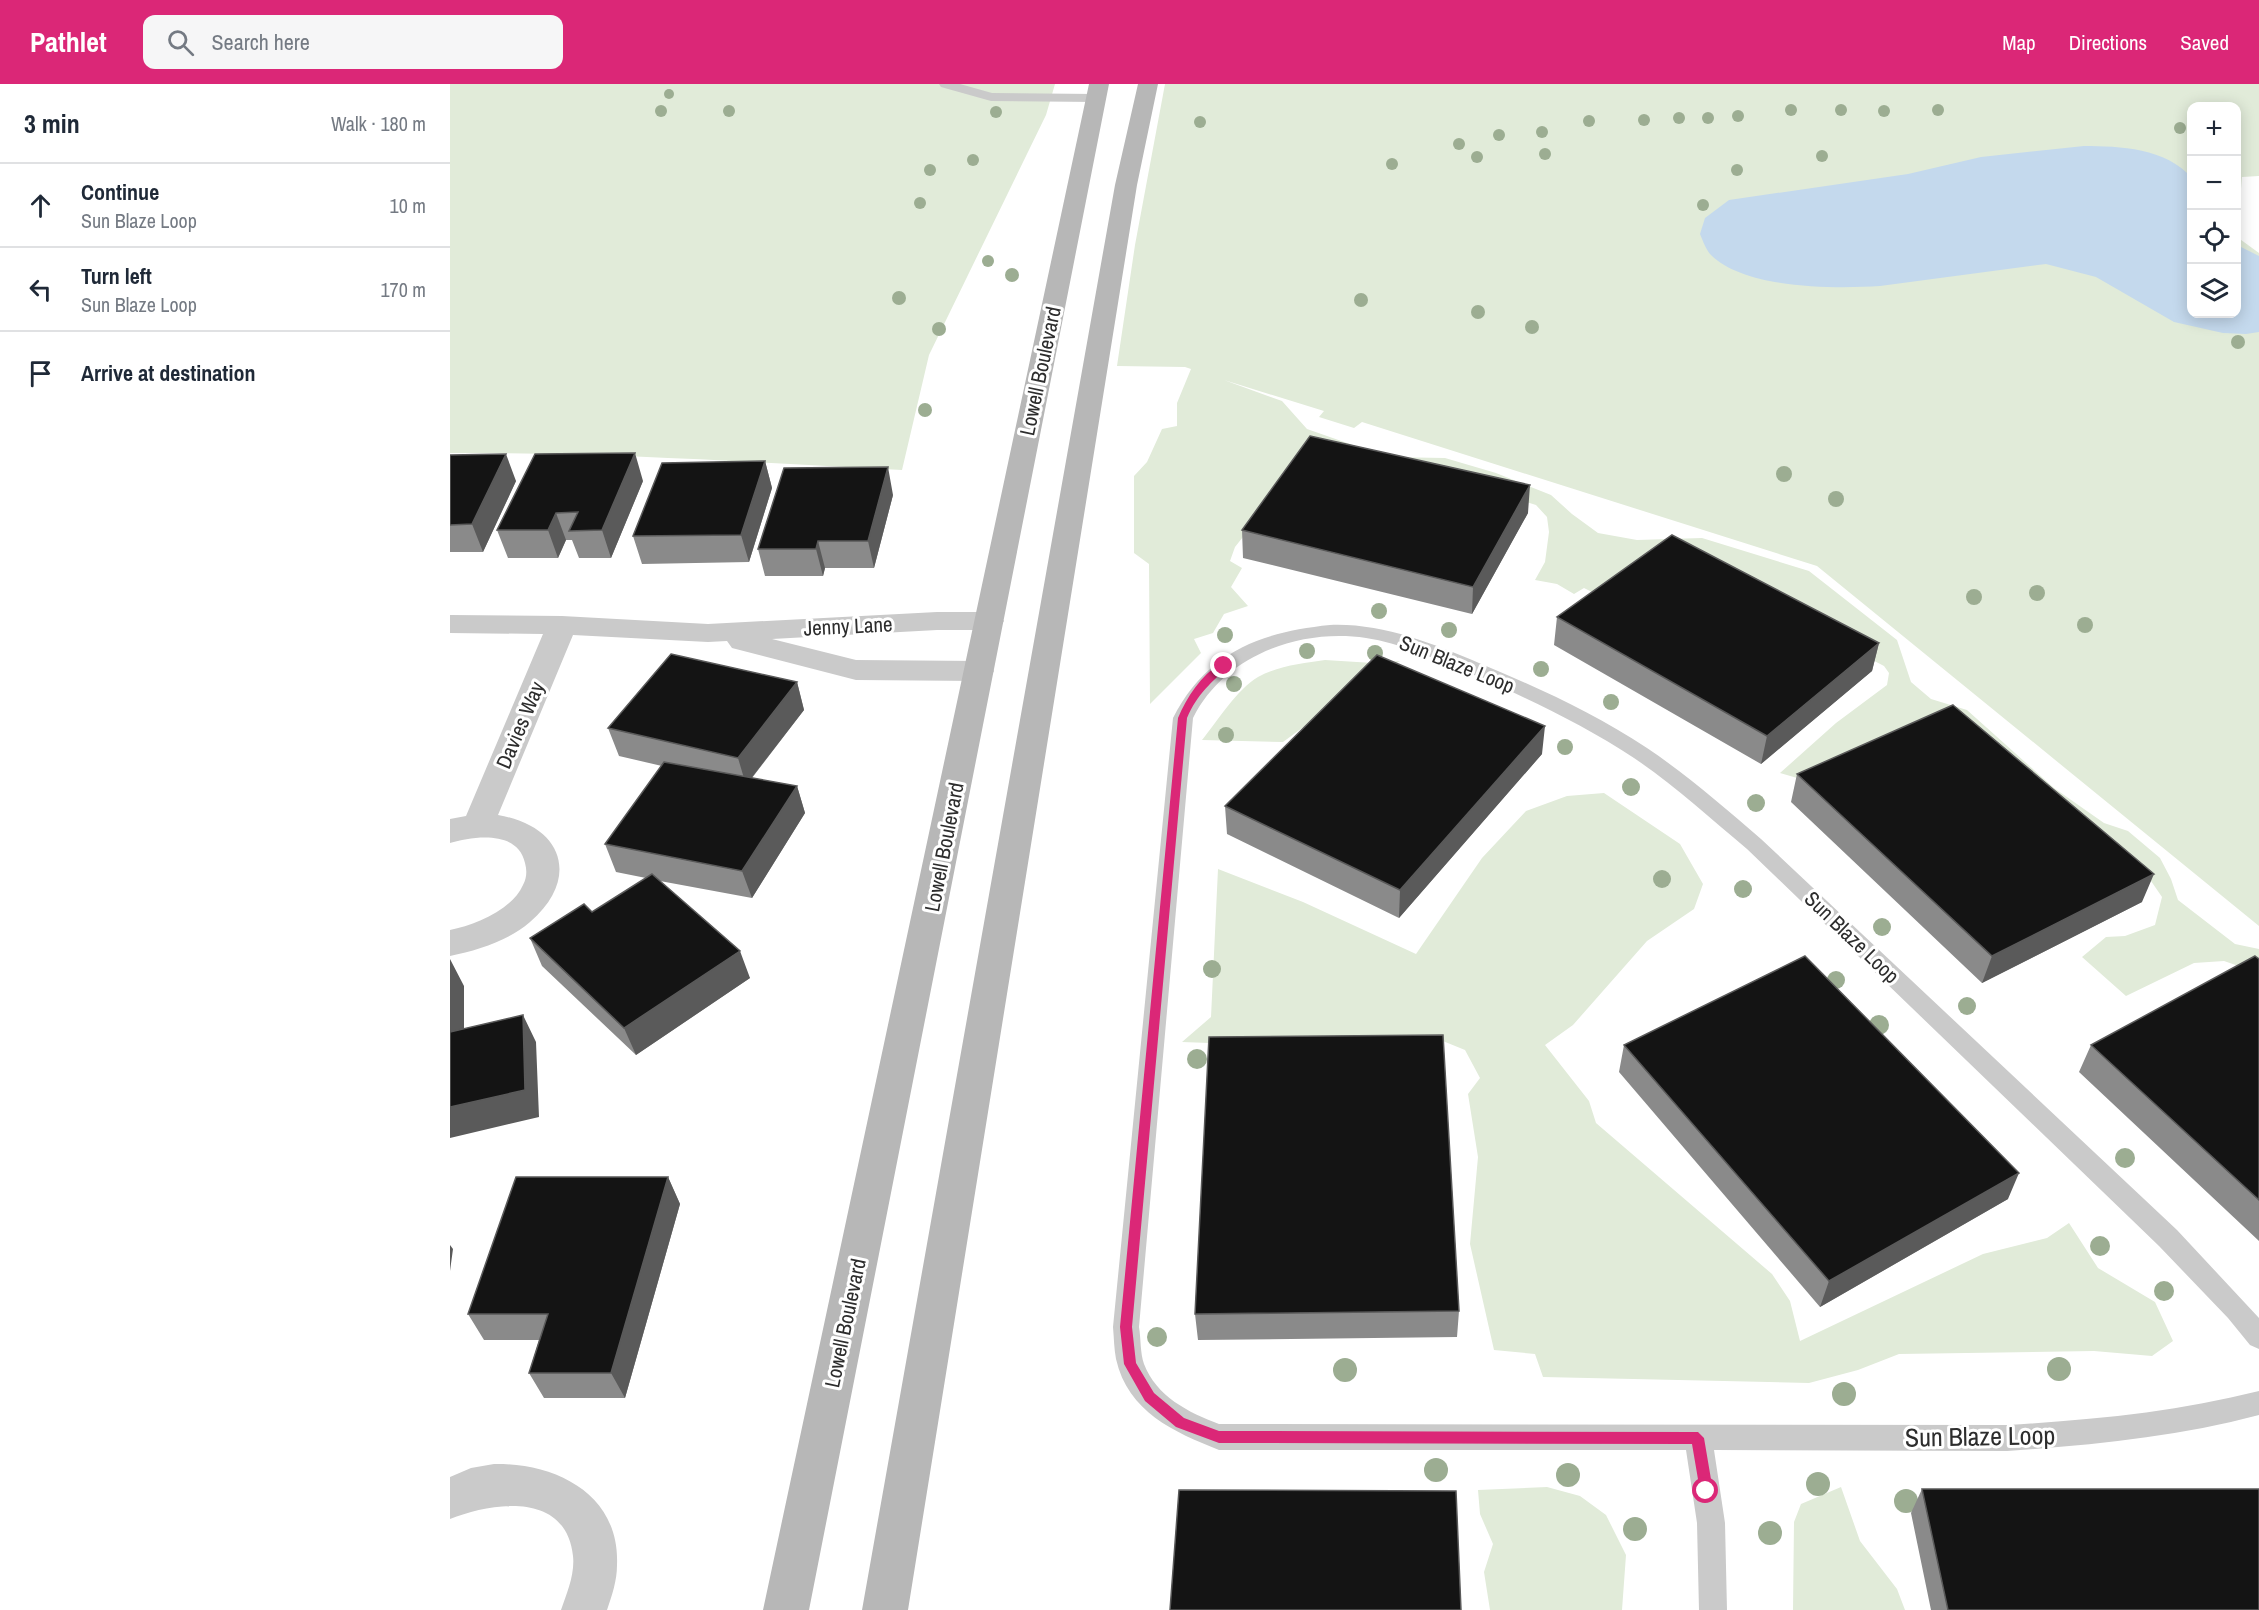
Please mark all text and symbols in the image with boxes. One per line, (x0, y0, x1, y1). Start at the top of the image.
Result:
search box (143, 15, 563, 69)
text: Pathlet (30, 23, 107, 61)
icon: search (164, 26, 197, 59)
text: Search here (212, 27, 310, 57)
text: Map (2002, 28, 2036, 57)
text: Directions (2069, 28, 2147, 57)
text: Saved (2180, 28, 2229, 57)
map controls (2187, 102, 2241, 318)
button: + (2187, 102, 2241, 156)
text: 3 min (24, 106, 80, 141)
text: Walk · 180 m (331, 110, 426, 137)
button: − (2187, 156, 2241, 210)
text: Continue (81, 177, 159, 207)
icon: ahead (24, 189, 57, 222)
text: 10 m (390, 192, 426, 219)
text: Sun Blaze Loop (81, 207, 197, 234)
button: locate (2187, 210, 2241, 264)
text: Turn left (81, 261, 152, 291)
button: layers (2187, 264, 2241, 318)
icon: left (24, 273, 57, 306)
text: 170 m (380, 276, 426, 303)
text: Sun Blaze Loop (81, 291, 197, 318)
street label: Lowell Boulevard (1012, 304, 1068, 438)
icon: arrive (24, 357, 57, 390)
text: Arrive at destination (81, 358, 255, 388)
street label: Jenny Lane (803, 609, 893, 643)
street label: Sun Blaze Loop (1395, 628, 1519, 700)
route end (1210, 652, 1236, 678)
street label: Davies Way (489, 677, 552, 773)
street label: Lowell Boulevard (917, 780, 971, 914)
street label: Sun Blaze Loop (1798, 884, 1906, 990)
street label: Lowell Boulevard (817, 1256, 873, 1390)
street label: Sun Blaze Loop (1904, 1417, 2056, 1455)
route start (1692, 1477, 1718, 1503)

